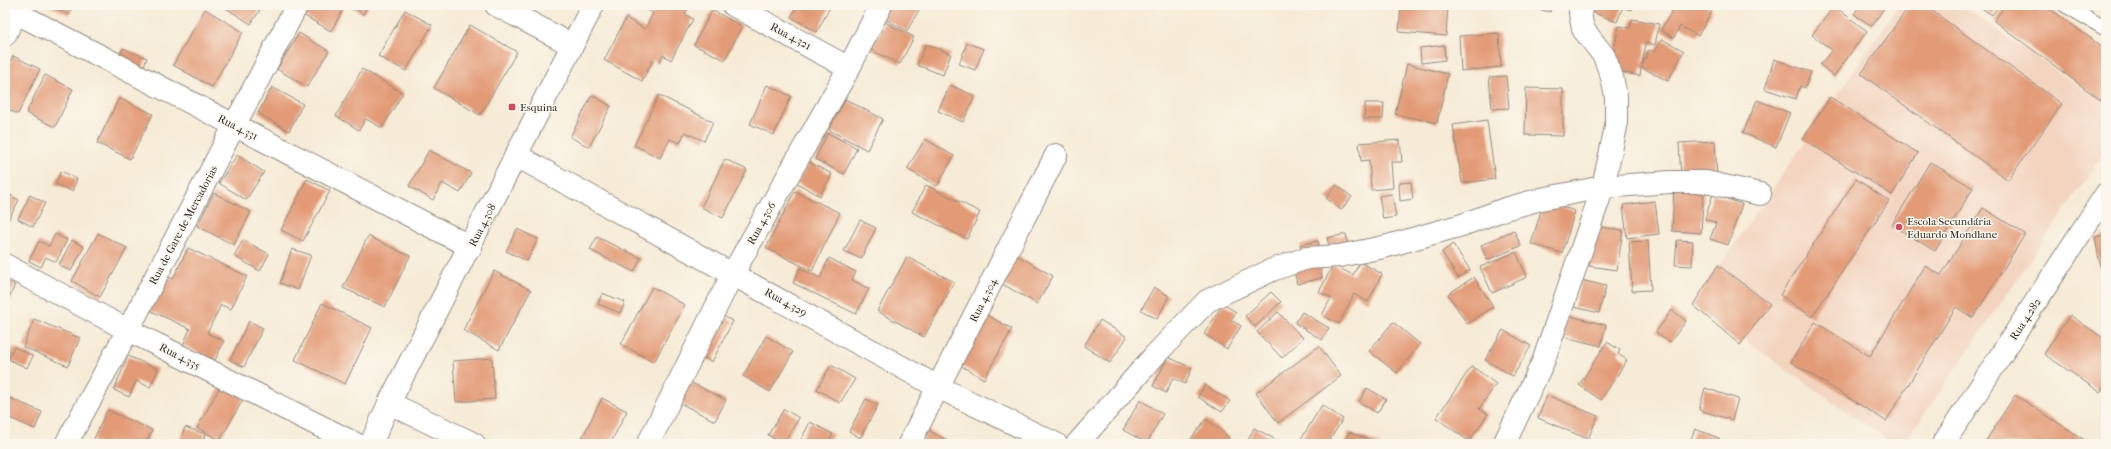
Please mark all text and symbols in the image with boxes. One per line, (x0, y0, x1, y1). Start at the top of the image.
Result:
street label: Rua 4.321 (768, 20, 814, 53)
place label: Esquina (520, 101, 558, 114)
marker: Esquina (507, 102, 517, 112)
street label: Rua 4.331 (216, 112, 260, 143)
street label: Rua de Gare de Mercadorias (147, 164, 220, 287)
street label: Rua 4.306 (744, 200, 779, 247)
street label: Rua 4.308 (466, 202, 499, 249)
place label: Escola Secundária Eduardo Mondlane (1907, 215, 1998, 241)
marker: Escola Secundária Eduardo Mondlane (1894, 222, 1904, 232)
street label: Rua 4.304 (967, 276, 1000, 324)
street label: Rua 4.329 (762, 286, 809, 319)
street label: Rua 4.282 (2007, 296, 2044, 343)
street label: Rua 4.335 (157, 341, 203, 372)

